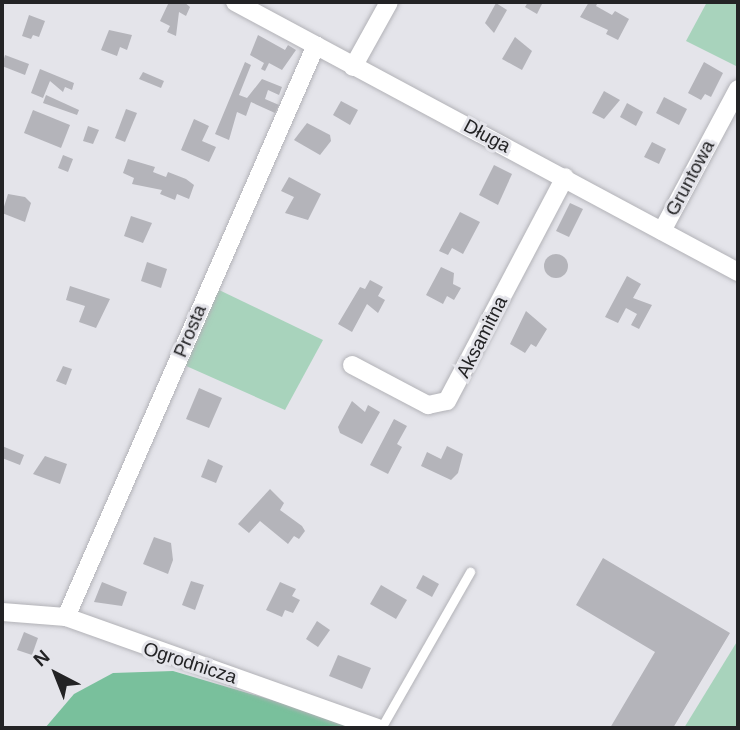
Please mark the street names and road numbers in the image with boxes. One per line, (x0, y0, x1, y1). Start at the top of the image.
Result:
street label: Długa (460, 114, 514, 158)
street label: Gruntowa (661, 136, 719, 220)
street label: Aksamitna (452, 292, 512, 382)
street label: Prosta (169, 301, 211, 361)
street label: Ogrodnicza (140, 637, 240, 689)

